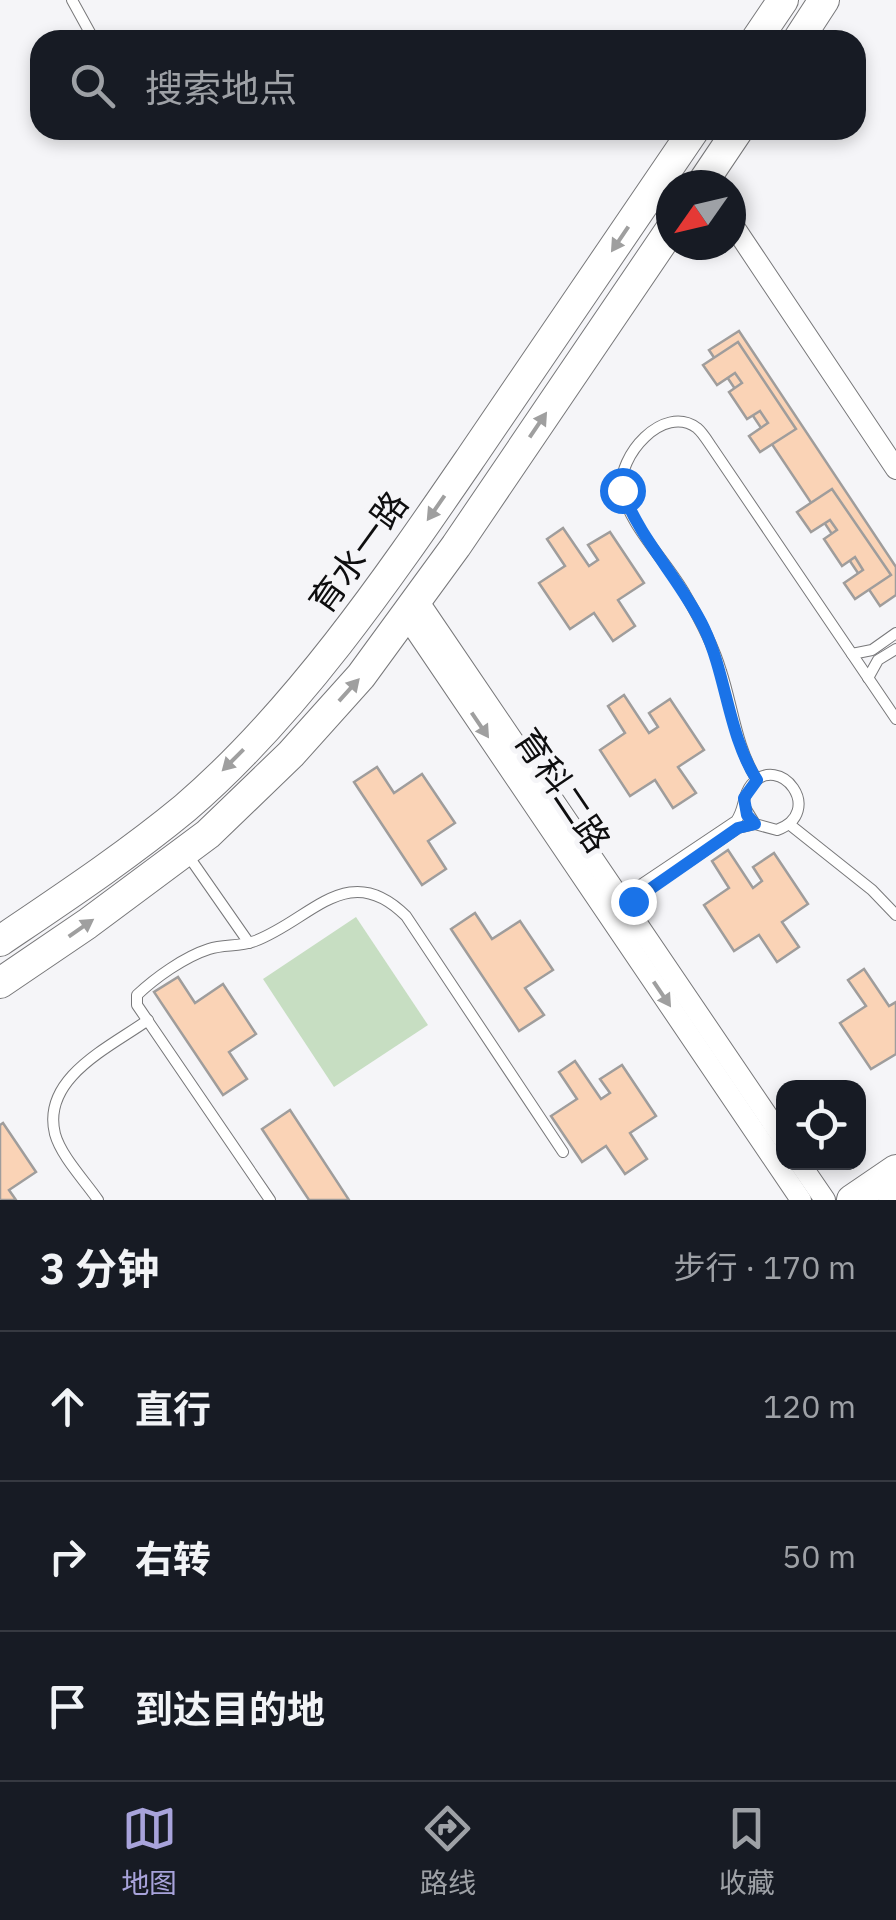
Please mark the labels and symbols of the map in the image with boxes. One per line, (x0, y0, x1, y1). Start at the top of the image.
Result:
north arrow (656, 170, 746, 260)
one-way arrow (611, 226, 629, 253)
one-way arrow (528, 412, 546, 439)
route start (600, 468, 646, 514)
street label: 育水一路 (298, 482, 418, 622)
one-way arrow (427, 494, 446, 521)
one-way arrow (337, 678, 359, 703)
one-way arrow (470, 711, 488, 738)
street label: 育科二路 (505, 719, 621, 861)
one-way arrow (221, 748, 245, 772)
route end (611, 879, 657, 925)
one-way arrow (67, 919, 94, 938)
one-way arrow (652, 980, 671, 1007)

